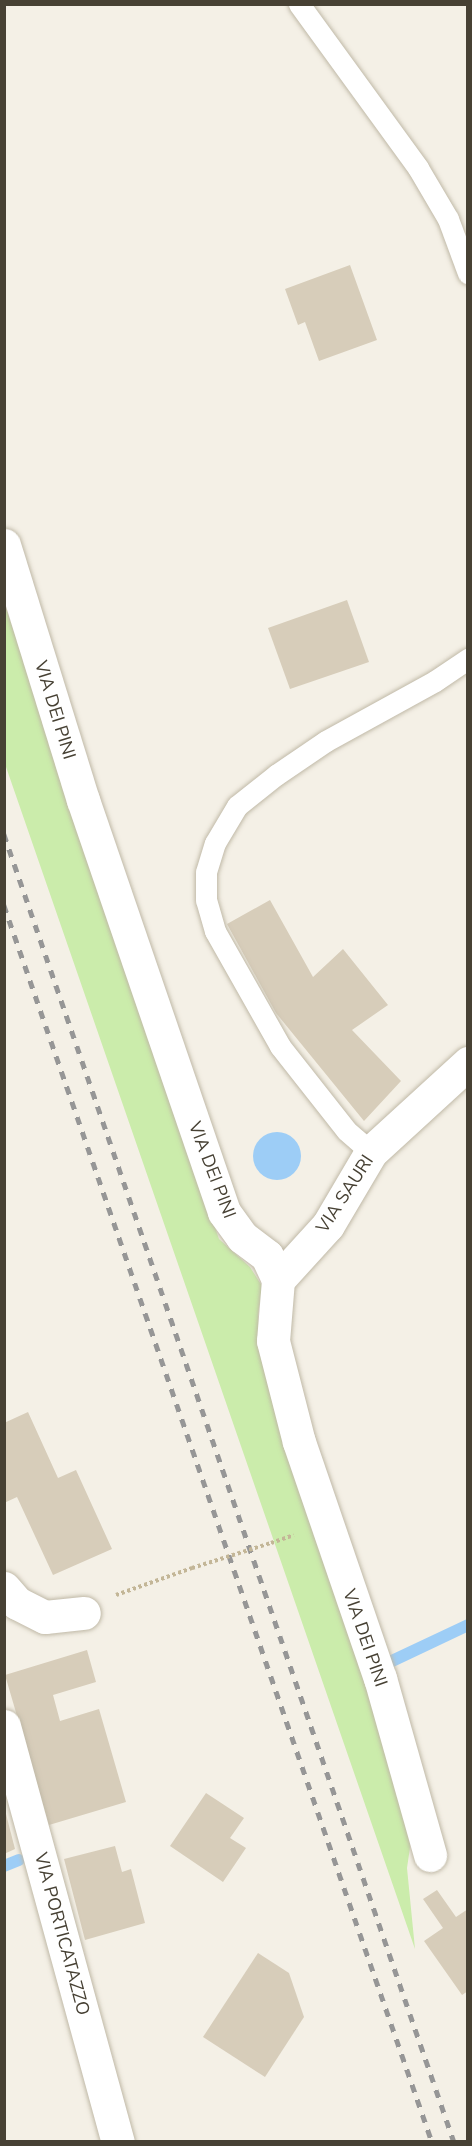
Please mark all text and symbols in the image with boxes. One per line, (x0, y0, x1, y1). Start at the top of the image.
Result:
street label: VIA DEI PINI (30, 658, 80, 762)
street label: VIA DEI PINI (184, 1119, 240, 1221)
street label: VIA SAURI (312, 1151, 378, 1237)
street label: VIA DEI PINI (338, 1586, 392, 1690)
street label: VIA PORTICATAZZO (30, 1850, 94, 2018)

